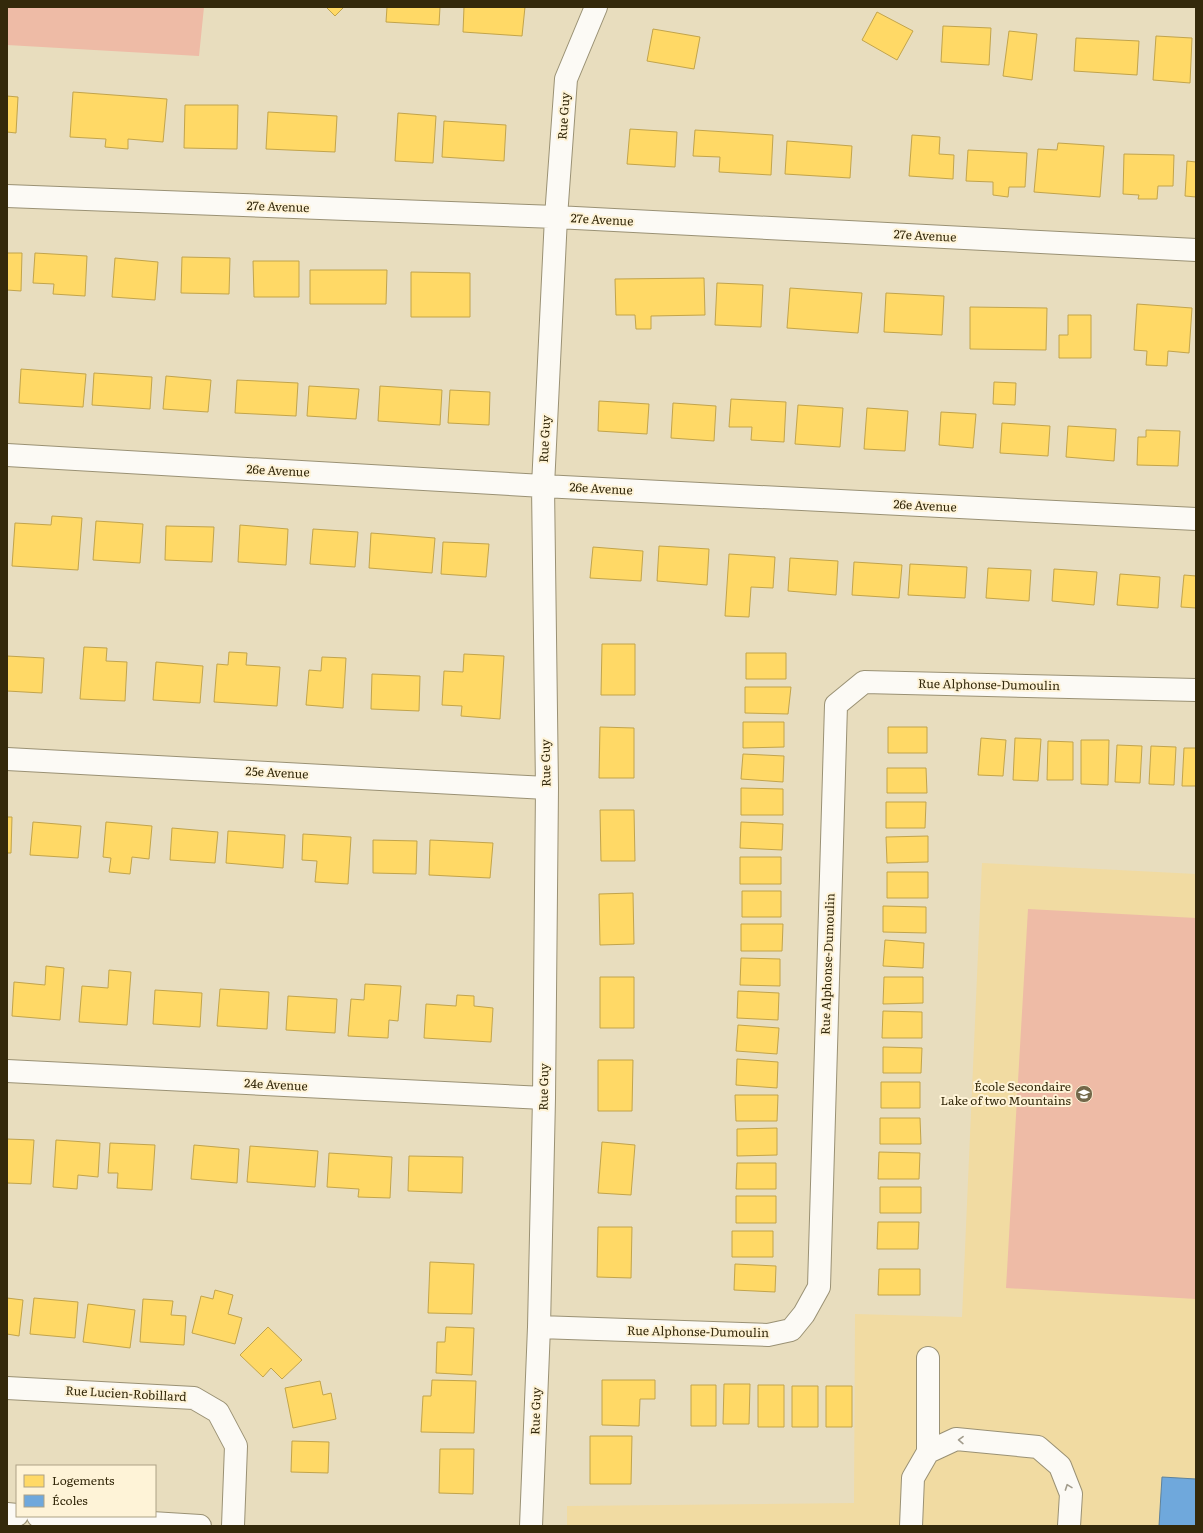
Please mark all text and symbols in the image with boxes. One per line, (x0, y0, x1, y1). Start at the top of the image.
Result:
street label: Rue Guy (552, 91, 574, 140)
street label: 27e Avenue (246, 196, 310, 216)
street label: 27e Avenue (570, 208, 634, 230)
street label: 27e Avenue (893, 224, 957, 246)
street label: Rue Guy (534, 415, 554, 463)
street label: 26e Avenue (246, 459, 310, 481)
street label: 26e Avenue (569, 477, 633, 499)
street label: 26e Avenue (893, 494, 957, 516)
street label: Rue Alphonse-Dumoulin (918, 674, 1060, 694)
street label: Rue Guy (536, 739, 554, 787)
street label: 25e Avenue (245, 761, 309, 783)
street label: Rue Alphonse-Dumoulin (816, 893, 838, 1035)
street label: Rue Guy (534, 1063, 552, 1111)
street label: 24e Avenue (244, 1073, 308, 1095)
place label: École Secondaire Lake of two Mountains (940, 1077, 1072, 1109)
school or university icon: École Secondaire Lake of two Mountains (1074, 1084, 1094, 1104)
street label: Rue Alphonse-Dumoulin (627, 1321, 769, 1341)
street label: Rue Lucien-Robillard (65, 1381, 188, 1405)
street label: Rue Guy (525, 1387, 545, 1435)
one-way arrow (958, 1436, 964, 1444)
legend (16, 1465, 156, 1517)
text: Logements (52, 1471, 115, 1489)
one-way arrow (1065, 1484, 1073, 1491)
text: Écoles (52, 1491, 88, 1509)

